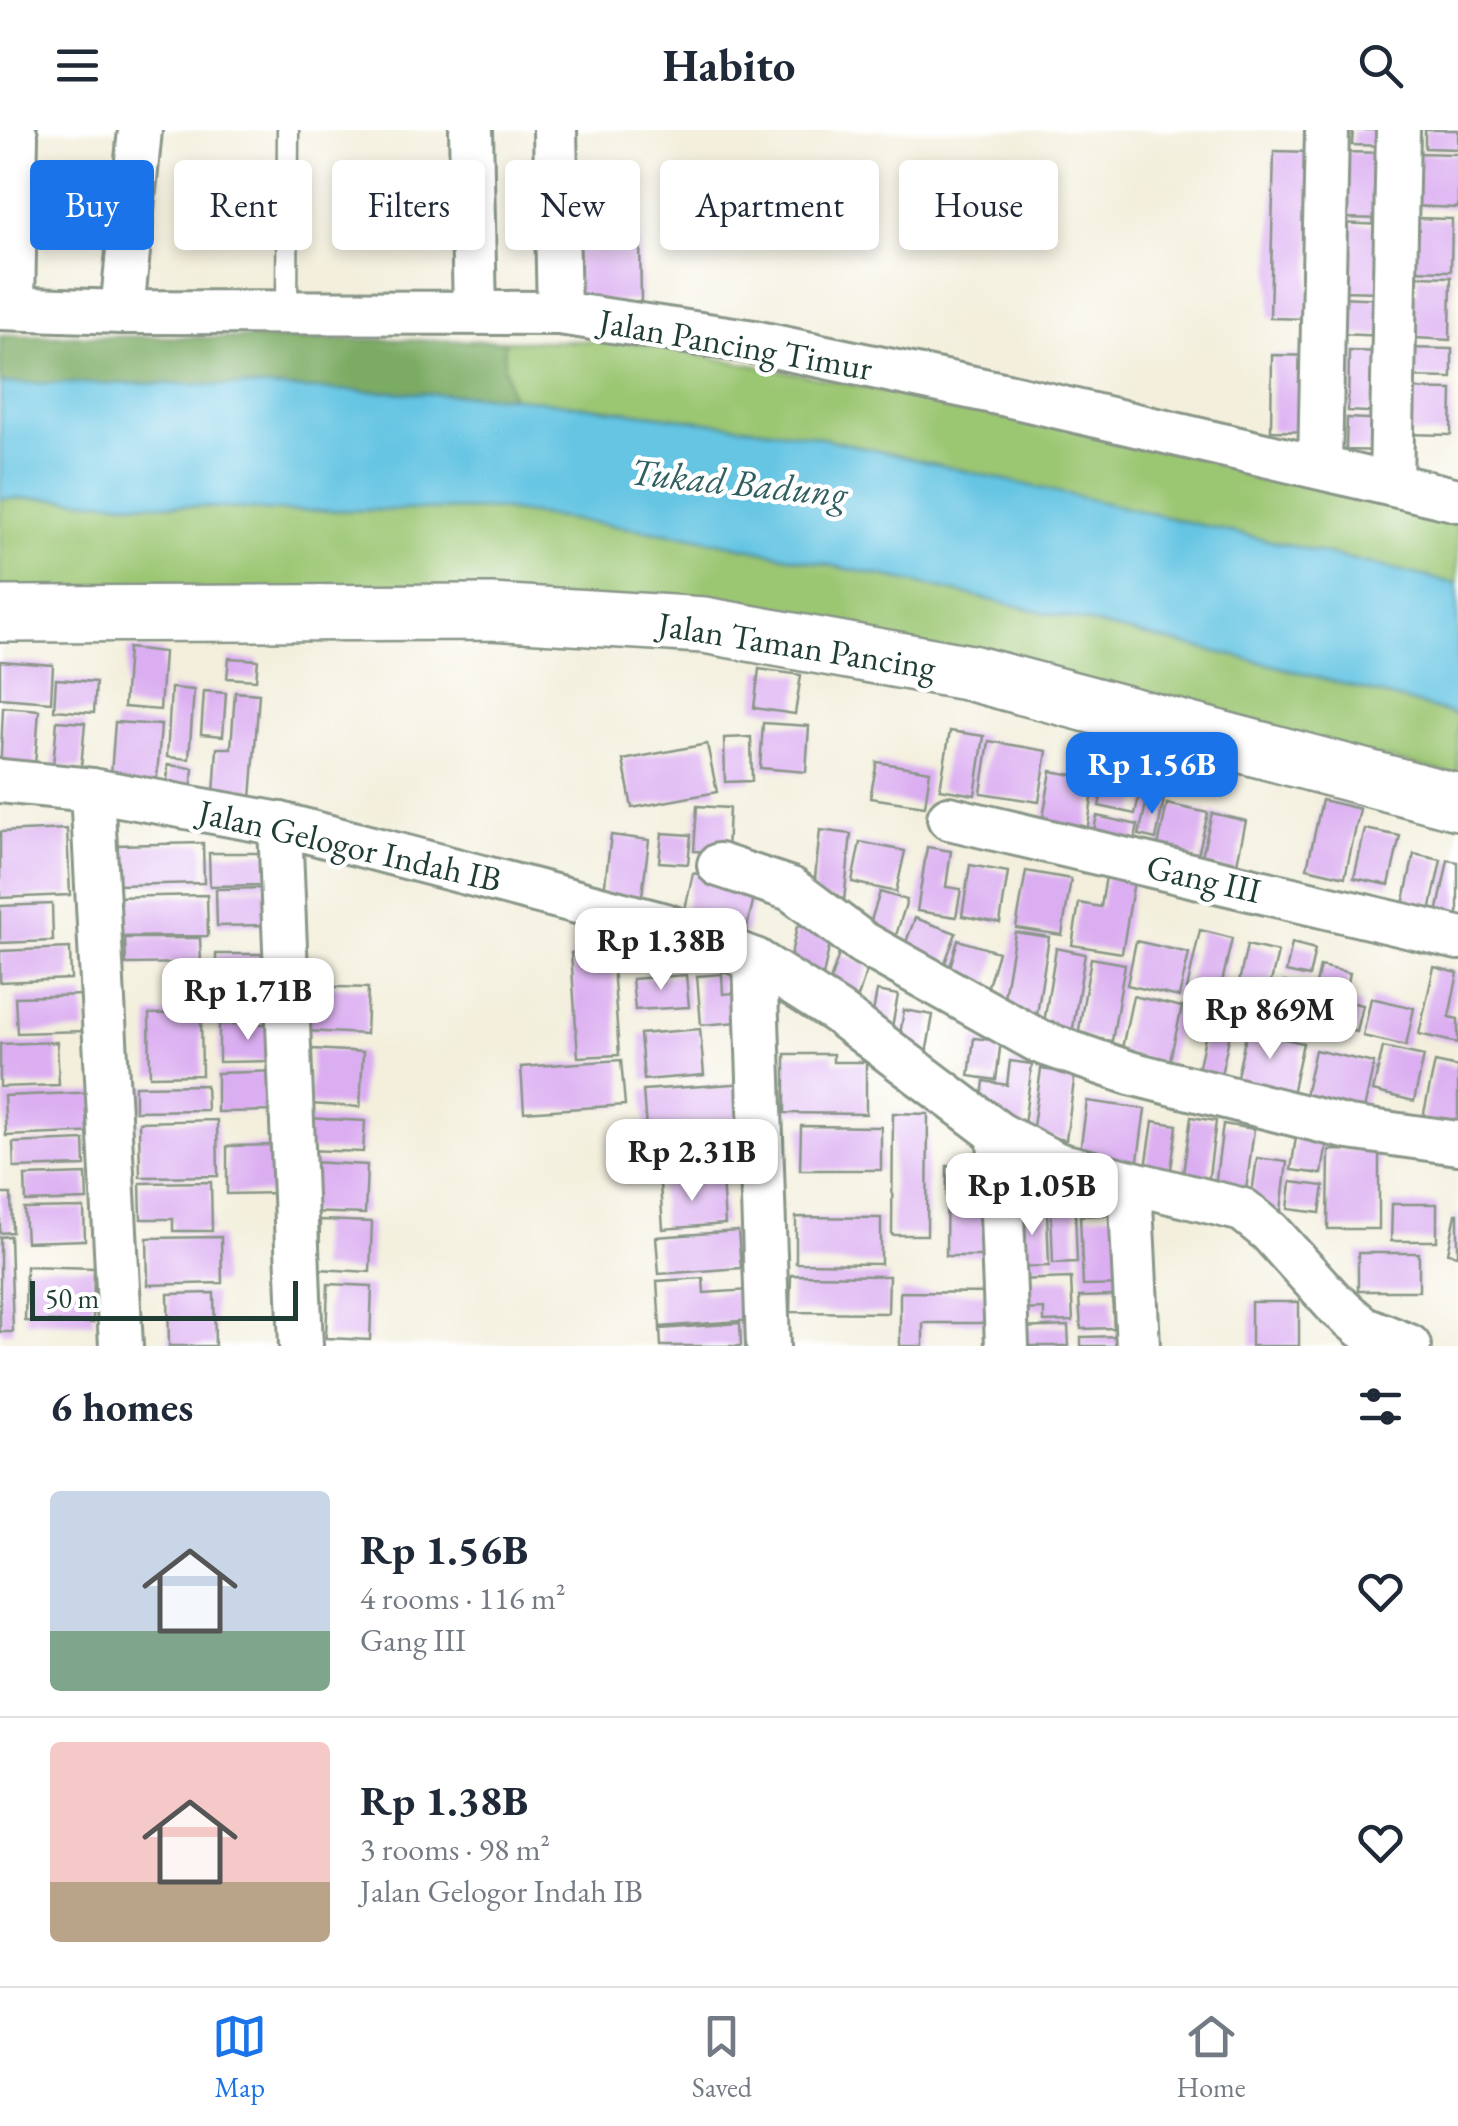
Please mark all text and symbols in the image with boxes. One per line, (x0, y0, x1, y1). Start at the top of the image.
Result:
text: Habito (663, 36, 795, 94)
icon: menu (50, 38, 105, 93)
icon: search (1353, 38, 1408, 93)
chip: Buy (30, 160, 154, 250)
chip: Rent (174, 160, 312, 250)
chip: Filters (332, 160, 485, 250)
chip: New (505, 160, 640, 250)
chip: Apartment (660, 160, 879, 250)
chip: House (899, 160, 1058, 250)
street label: Jalan Pancing Timur (593, 297, 876, 390)
water label: Tukad Badung (628, 446, 851, 518)
street label: Jalan Taman Pancing (652, 600, 940, 689)
pin: Rp 1.56B (1049, 732, 1255, 817)
text: Rp 1.56B (1088, 743, 1216, 785)
street label: Jalan Gelogor Indah IB (191, 788, 506, 902)
street label: Gang III (1142, 843, 1266, 913)
pin: Rp 1.38B (558, 908, 764, 993)
text: Rp 1.38B (597, 919, 725, 961)
pin: Rp 1.71B (145, 958, 351, 1043)
text: Rp 1.71B (184, 969, 312, 1011)
pin: Rp 869M (1178, 977, 1362, 1062)
text: Rp 869M (1205, 988, 1335, 1030)
pin: Rp 2.31B (589, 1119, 795, 1204)
text: Rp 2.31B (628, 1130, 756, 1172)
pin: Rp 1.05B (929, 1153, 1135, 1238)
text: Rp 1.05B (968, 1164, 1096, 1206)
scale bar (30, 1276, 298, 1320)
text: 50 m (45, 1280, 99, 1316)
text: 6 homes (50, 1379, 193, 1434)
icon: filters (1353, 1379, 1408, 1434)
text: Rp 1.56B (360, 1522, 528, 1577)
icon: home (130, 1531, 250, 1651)
icon: heart (1353, 1564, 1408, 1619)
text: 4 rooms · 116 m² (360, 1577, 566, 1619)
text: Gang III (360, 1619, 466, 1661)
text: Rp 1.38B (360, 1773, 528, 1828)
icon: home (130, 1782, 250, 1902)
icon: heart (1353, 1815, 1408, 1870)
text: 3 rooms · 98 m² (360, 1828, 550, 1870)
text: Jalan Gelogor Indah IB (360, 1870, 643, 1912)
tab: Map (212, 2009, 267, 2105)
tab: Saved (692, 2009, 752, 2105)
tab: Home (1176, 2009, 1246, 2105)

